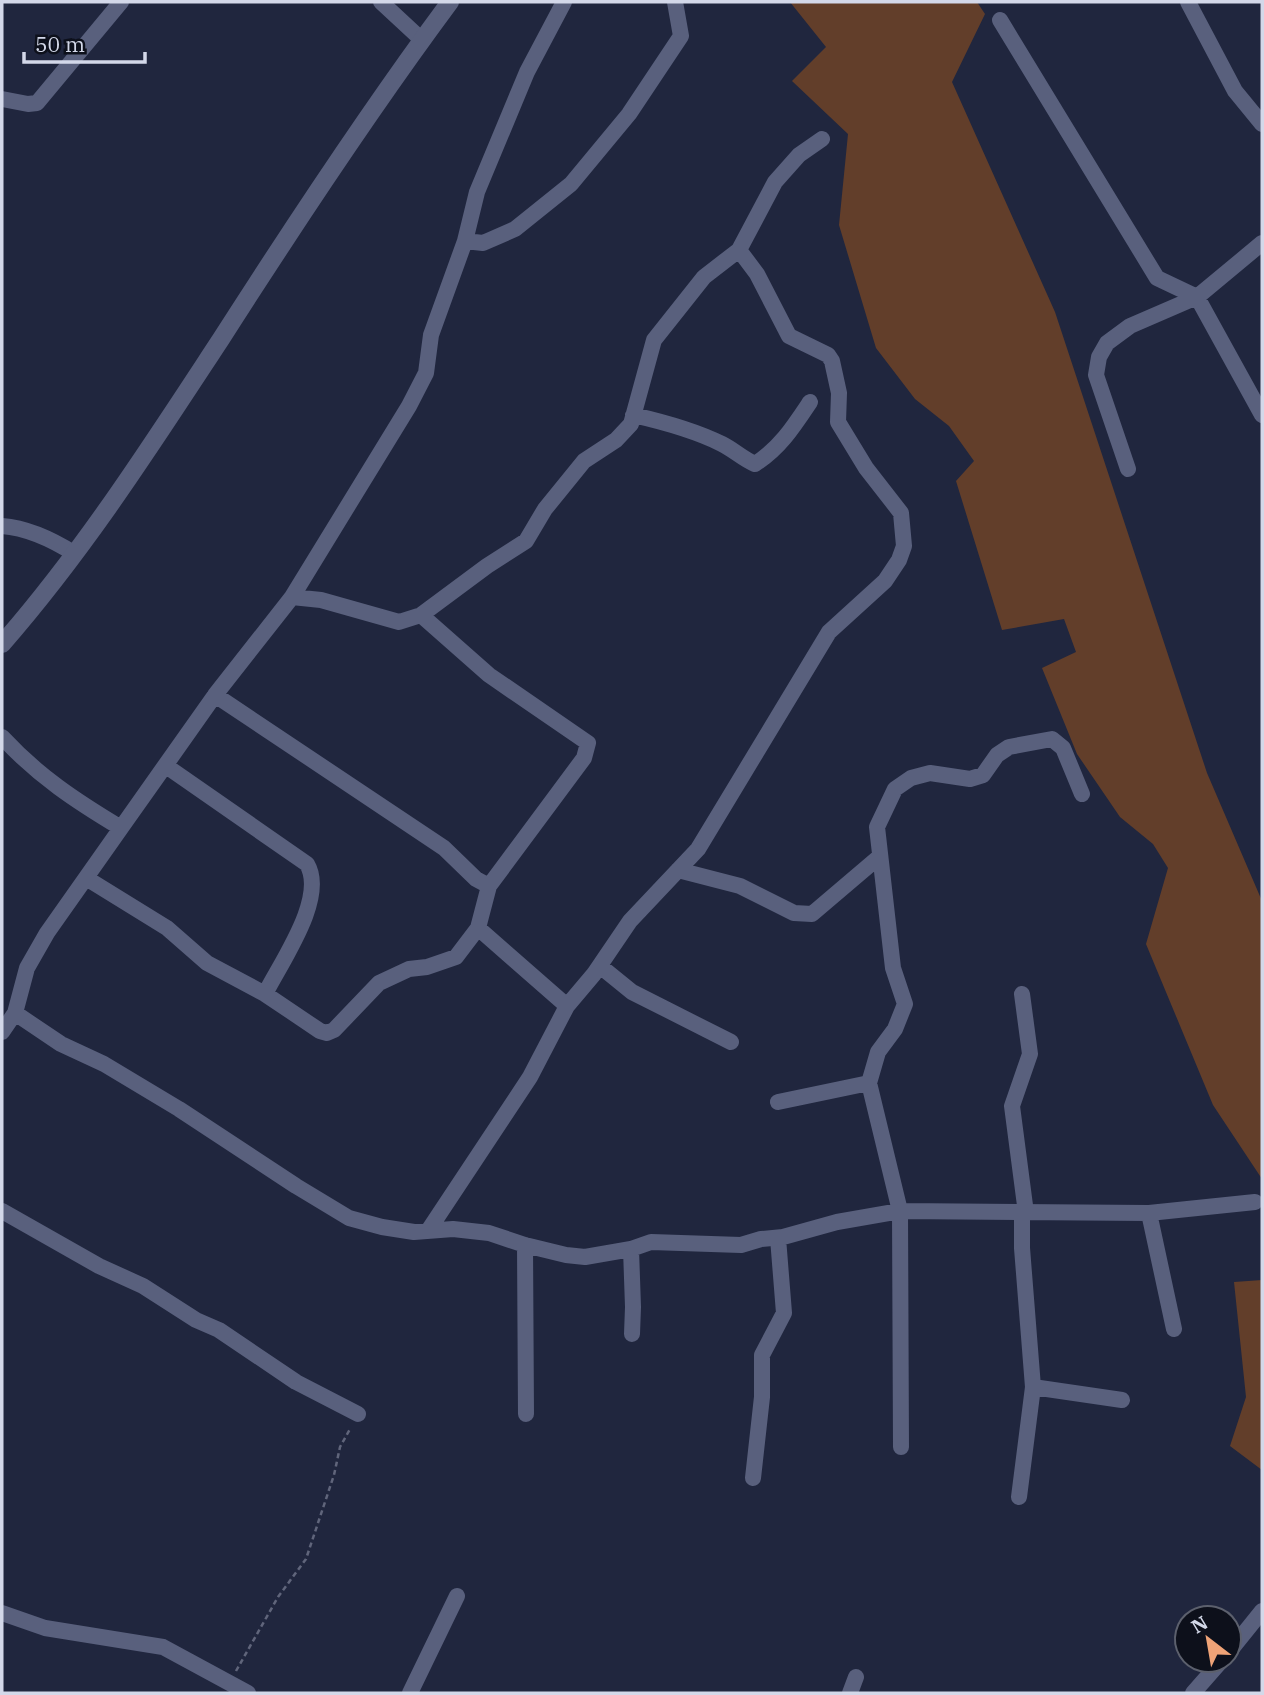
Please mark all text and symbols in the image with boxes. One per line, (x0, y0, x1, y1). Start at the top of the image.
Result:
scale bar (24, 21, 145, 65)
text: 50 m (35, 30, 85, 58)
north arrow (1173, 1604, 1243, 1674)
text: N (1187, 1610, 1212, 1639)

